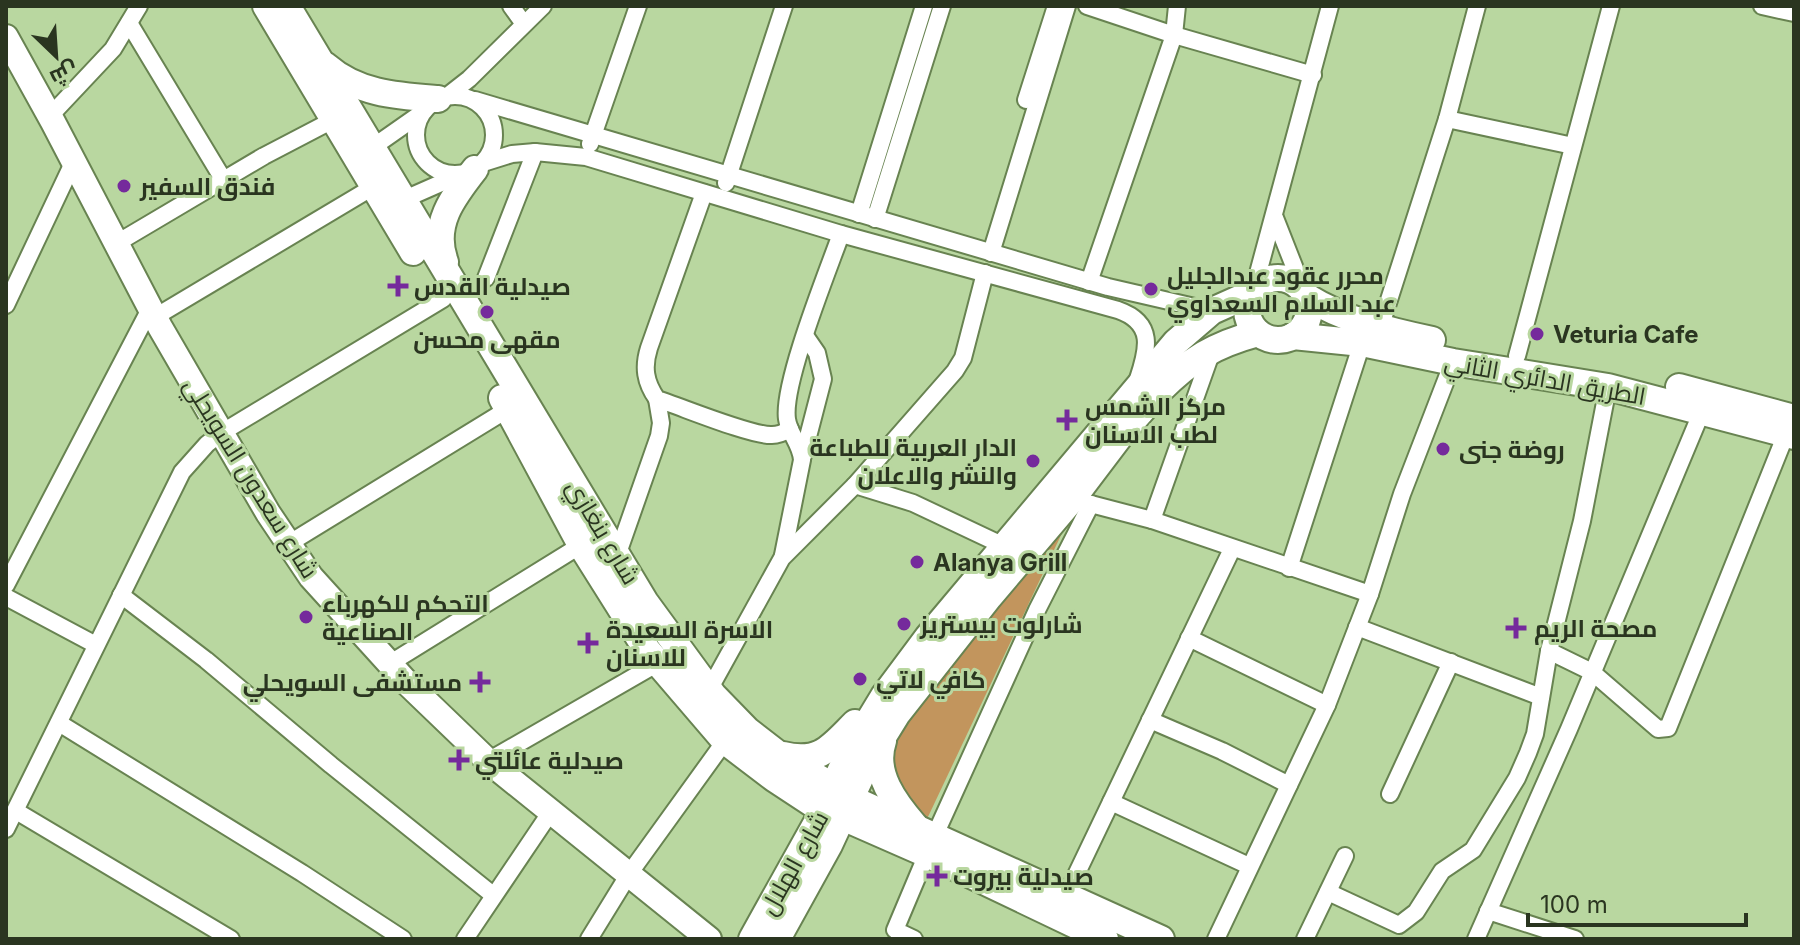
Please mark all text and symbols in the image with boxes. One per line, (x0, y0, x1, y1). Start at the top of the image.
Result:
north arrow (16, 16, 96, 96)
text: ش (46, 55, 83, 92)
place label: فندق السفير (139, 172, 275, 201)
marker: فندق السفير (115, 177, 133, 195)
place label: محرر عقود عبدالجليل عبد السلام السعداوي (1167, 261, 1396, 323)
place label: صيدلية القدس (414, 272, 571, 301)
marker: صيدلية القدس (389, 277, 407, 295)
marker: محرر عقود عبدالجليل عبد السلام السعداوي (1142, 280, 1160, 298)
marker: مقهى محسن (478, 303, 496, 321)
place label: Veturia Cafe (1553, 320, 1699, 349)
place label: مقهى محسن (413, 325, 561, 354)
marker: Veturia Cafe (1528, 325, 1546, 343)
street label: الطريق الدائري الثاني (1441, 347, 1648, 416)
street label: شارع سعدون السويحلي (173, 372, 324, 586)
place label: مركز الشمس لطب الاسنان (1085, 392, 1226, 449)
marker: مركز الشمس لطب الاسنان (1056, 409, 1078, 431)
place label: الدار العربية للطباعة والنشر والاعلان (809, 433, 1017, 490)
place label: روضة جنى (1459, 435, 1565, 464)
marker: روضة جنى (1434, 440, 1452, 458)
marker: الدار العربية للطباعة والنشر والاعلان (1024, 452, 1042, 470)
street label: شارع بنغازي (557, 474, 646, 592)
place label: Alanya Grill (933, 548, 1067, 577)
marker: Alanya Grill (908, 553, 926, 571)
place label: التحكم للكهرباء الصناعية (322, 589, 489, 646)
marker: التحكم للكهرباء الصناعية (297, 608, 315, 626)
place label: شارلوت بيستريز (919, 610, 1082, 639)
place label: مصحة الريم (1534, 614, 1657, 645)
place label: الاسرة السعيدة للاسنان (606, 615, 773, 672)
marker: شارلوت بيستريز (895, 615, 913, 633)
marker: مصحة الريم (1505, 617, 1527, 639)
marker: الاسرة السعيدة للاسنان (577, 632, 599, 654)
place label: كافي لاتي (876, 665, 986, 699)
place label: مستشفى السويحلي (243, 668, 462, 702)
marker: كافي لاتي (851, 670, 869, 688)
marker: مستشفى السويحلي (469, 671, 491, 693)
place label: صيدلية عائلتي (475, 746, 624, 780)
marker: صيدلية عائلتي (450, 751, 468, 769)
street label: شارع الهلال (754, 806, 836, 921)
place label: صيدلية بيروت (953, 862, 1094, 891)
marker: صيدلية بيروت (928, 867, 946, 885)
scale bar (1528, 877, 1746, 927)
text: 100 m (1540, 890, 1608, 919)

